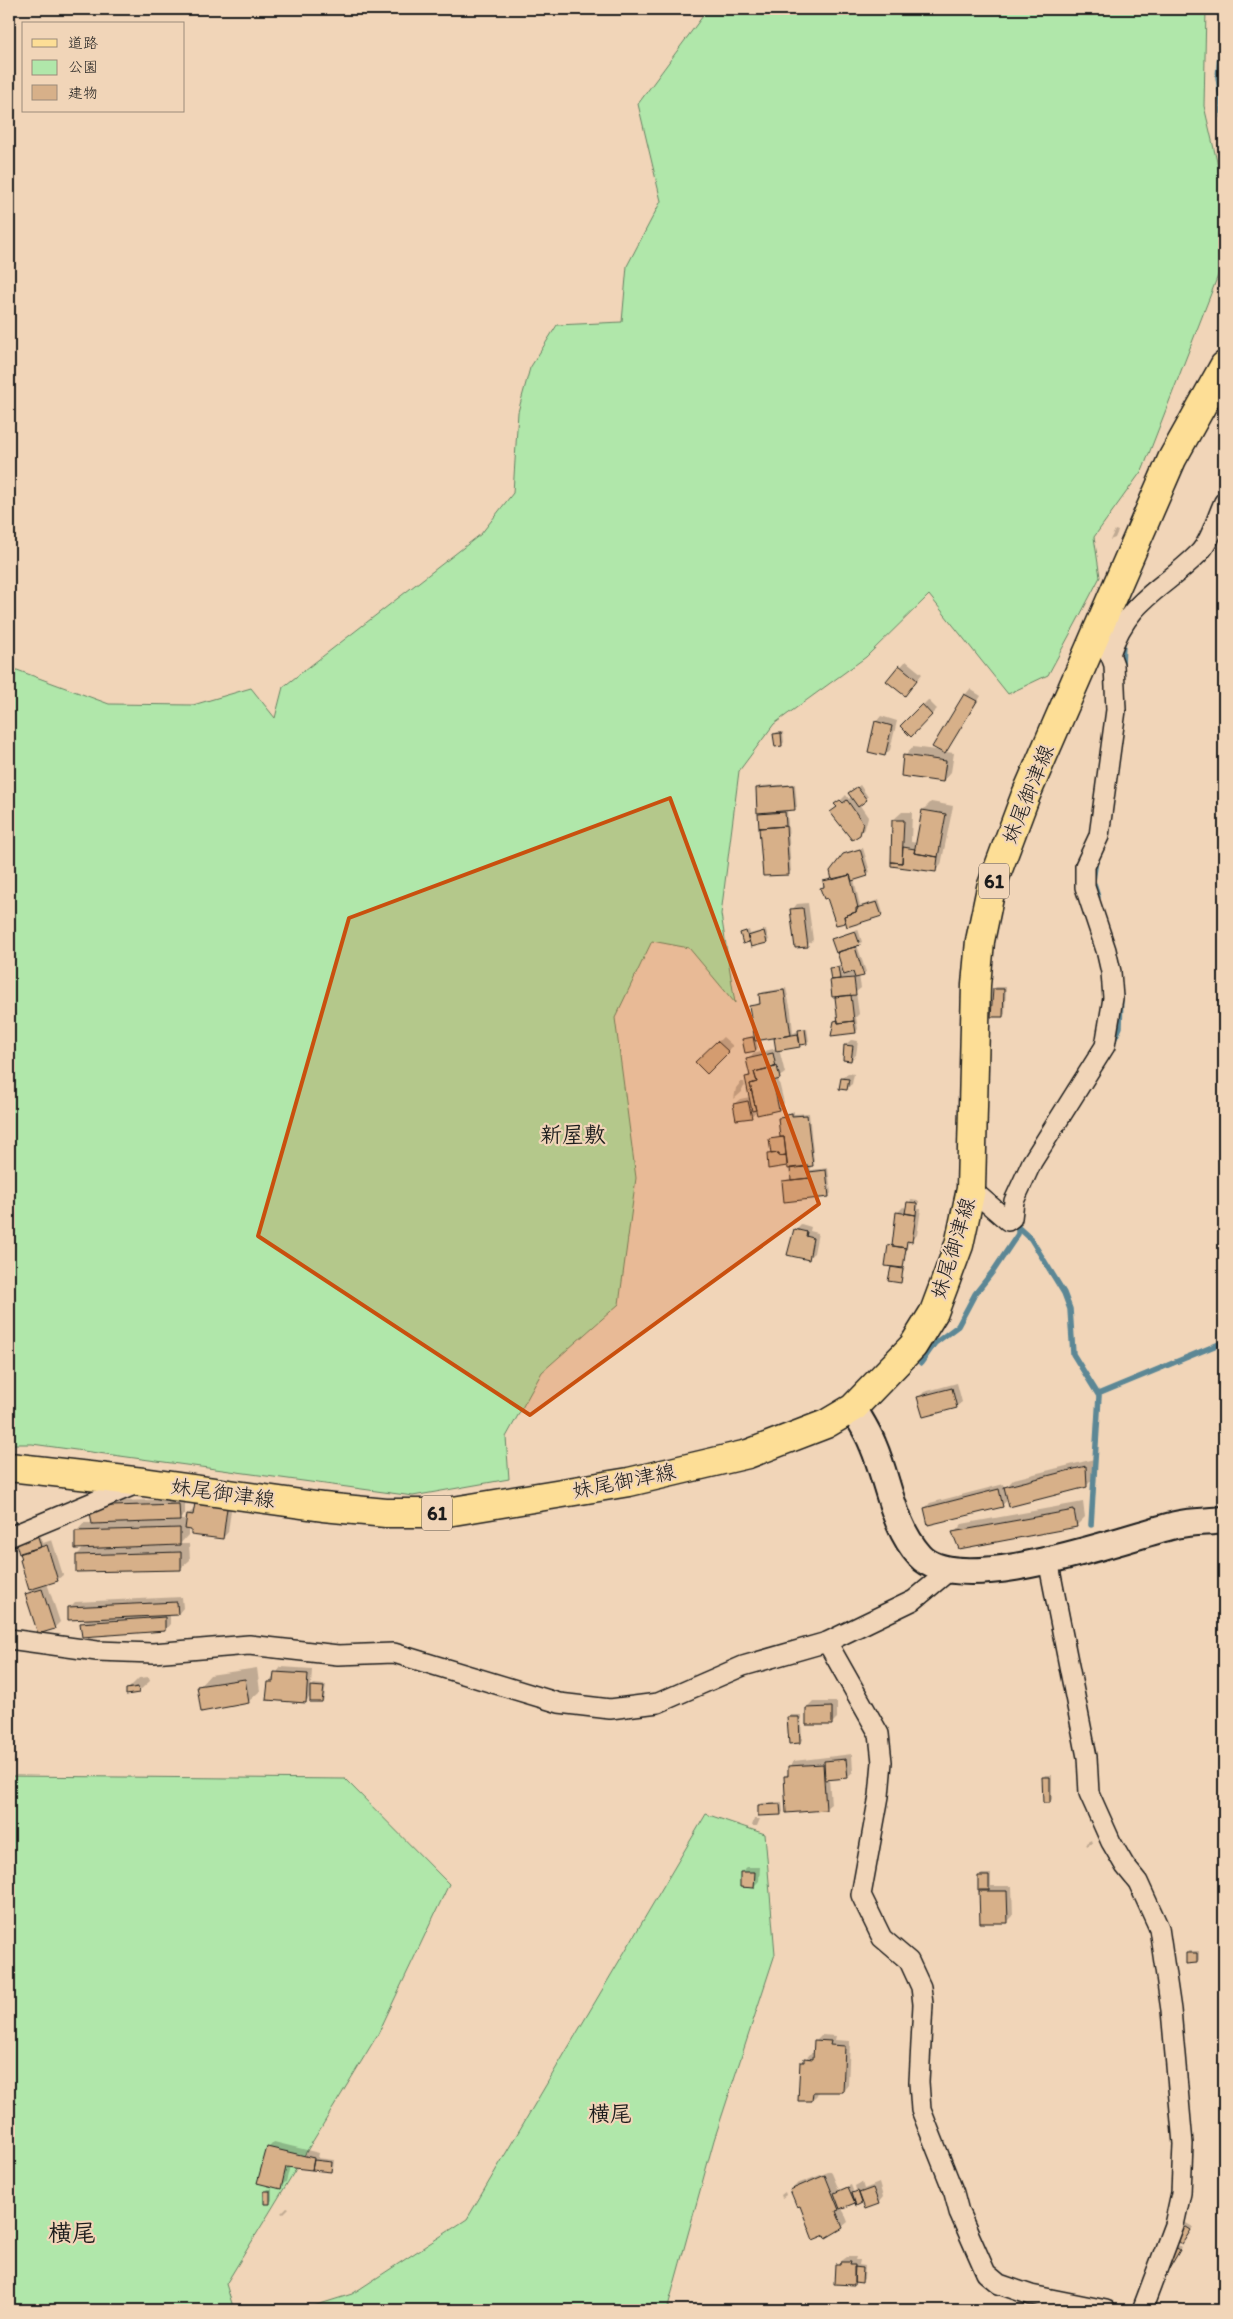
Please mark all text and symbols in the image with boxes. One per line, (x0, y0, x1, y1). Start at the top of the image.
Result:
legend (22, 22, 185, 112)
text: 道路 (68, 34, 98, 52)
text: 公園 (68, 58, 98, 76)
text: 建物 (68, 84, 98, 102)
street label: 妹尾御津線 (996, 740, 1059, 847)
road number: 61 (979, 864, 1009, 898)
district label: 新屋敷 (540, 1121, 606, 1148)
street label: 妹尾御津線 (925, 1194, 980, 1302)
street label: 妹尾御津線 (570, 1458, 678, 1503)
street label: 妹尾御津線 (169, 1473, 277, 1512)
road number: 61 (422, 1496, 452, 1530)
district label: 横尾 (588, 2100, 632, 2127)
district label: 横尾 (48, 2218, 96, 2247)

